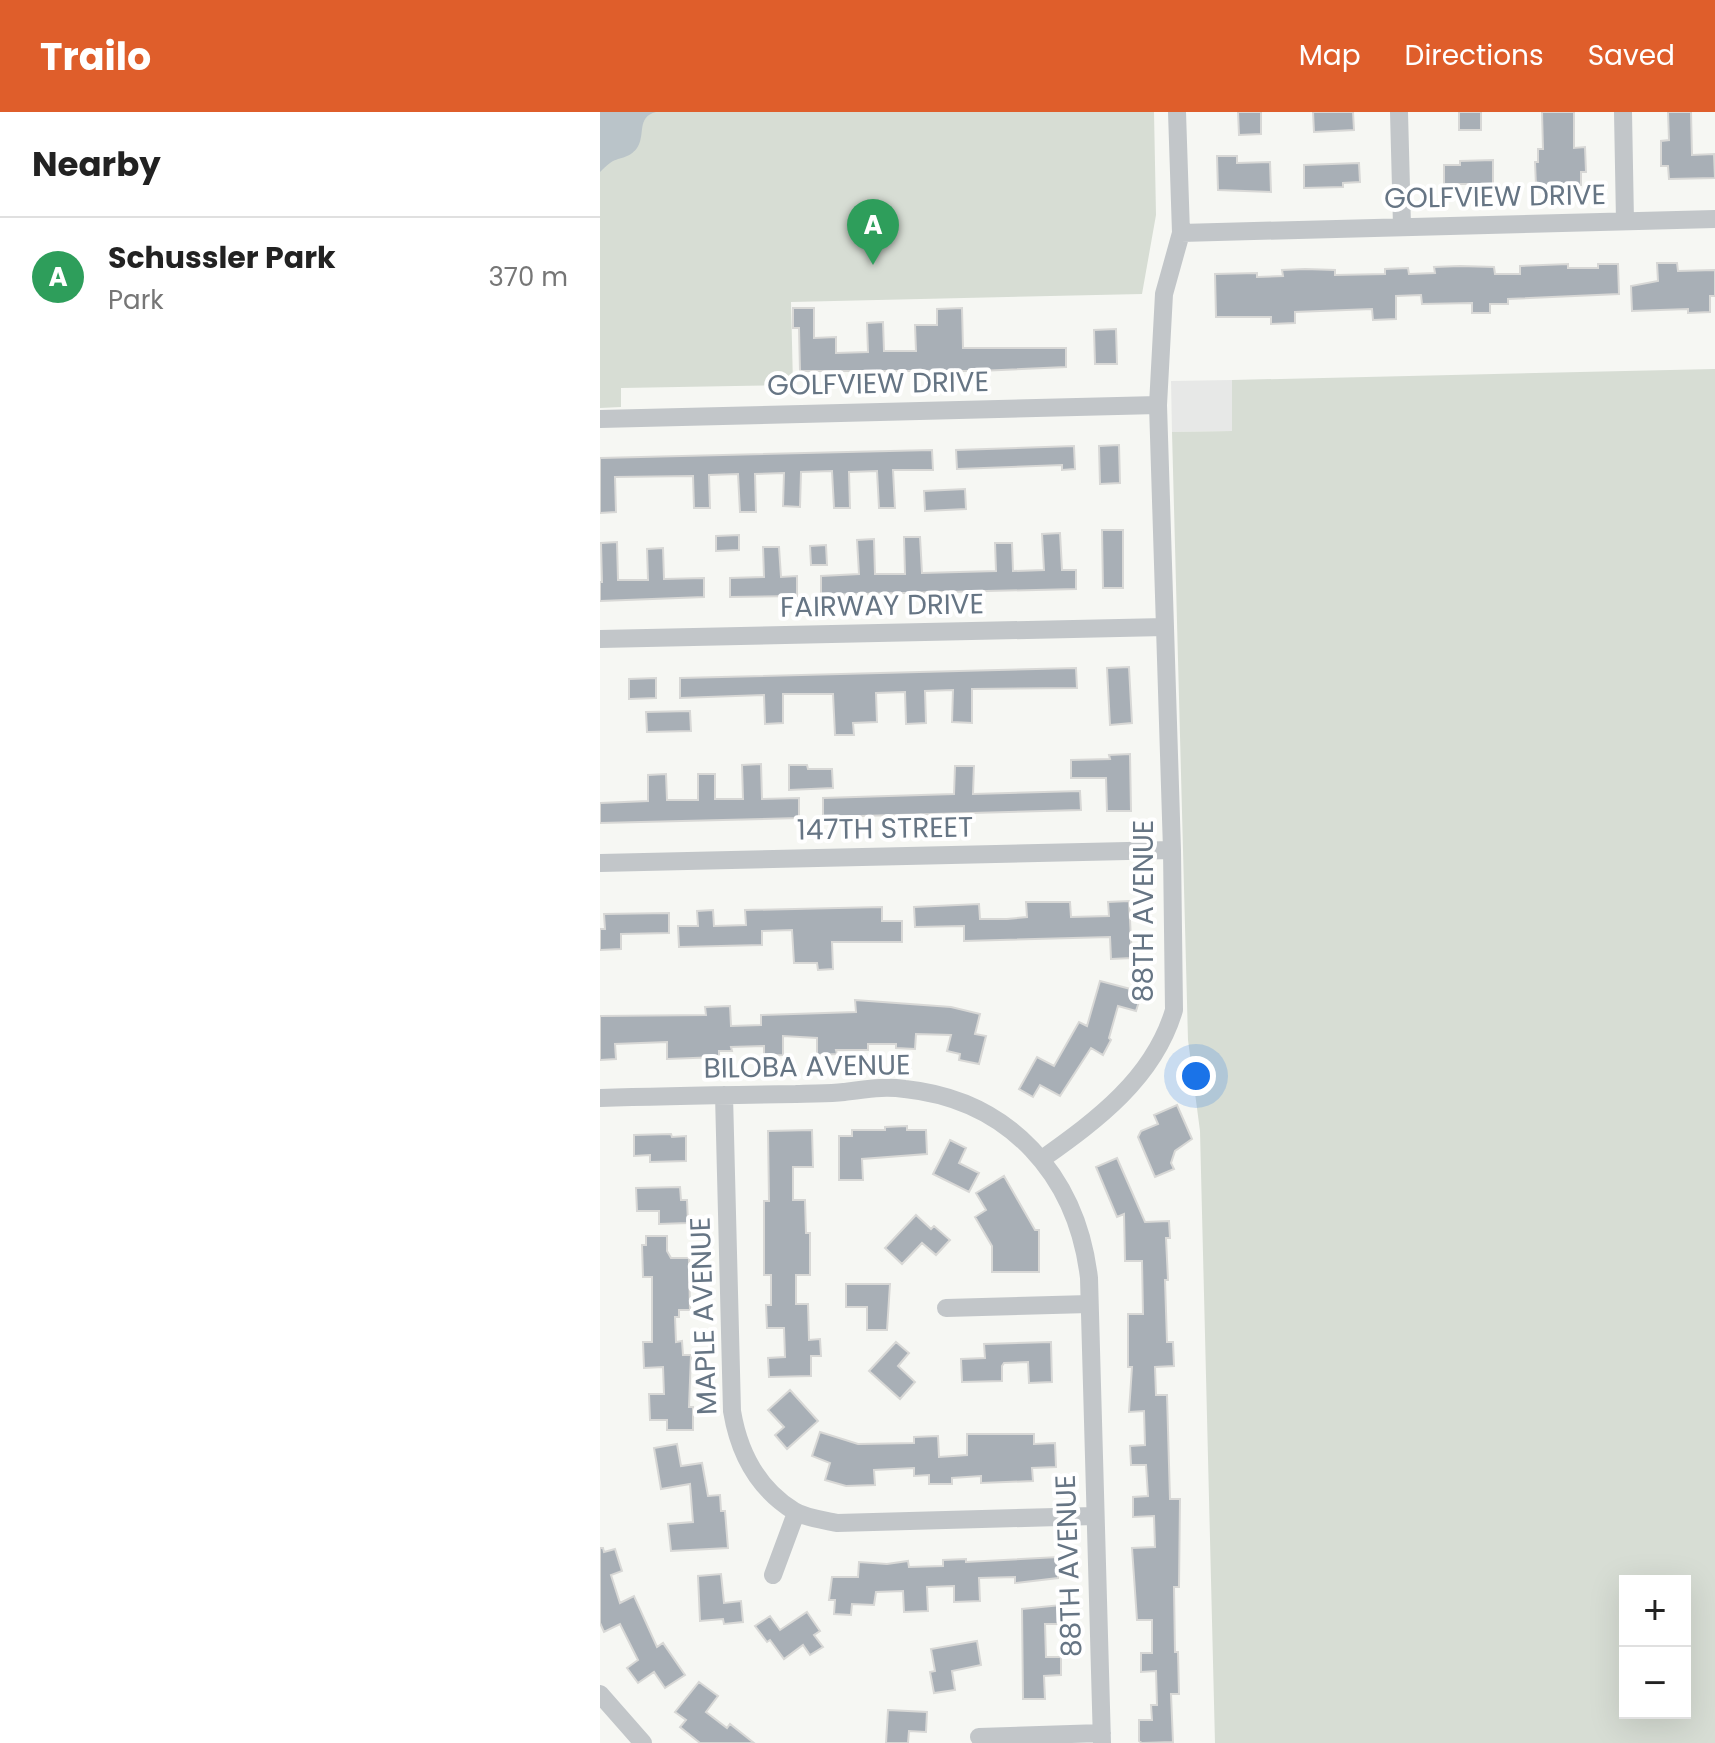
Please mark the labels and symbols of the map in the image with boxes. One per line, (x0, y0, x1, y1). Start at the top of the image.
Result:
street label: GOLFVIEW DRIVE (1384, 175, 1606, 218)
pin: A (847, 199, 899, 265)
street label: GOLFVIEW DRIVE (767, 362, 989, 405)
street label: FAIRWAY DRIVE (780, 584, 984, 627)
street label: 147TH STREET (797, 807, 974, 850)
street label: 88TH AVENUE (1124, 820, 1163, 1002)
street label: BILOBA AVENUE (703, 1045, 911, 1088)
your location (1176, 1056, 1216, 1096)
street label: MAPLE AVENUE (681, 1216, 726, 1416)
street label: 88TH AVENUE (1046, 1474, 1091, 1658)

